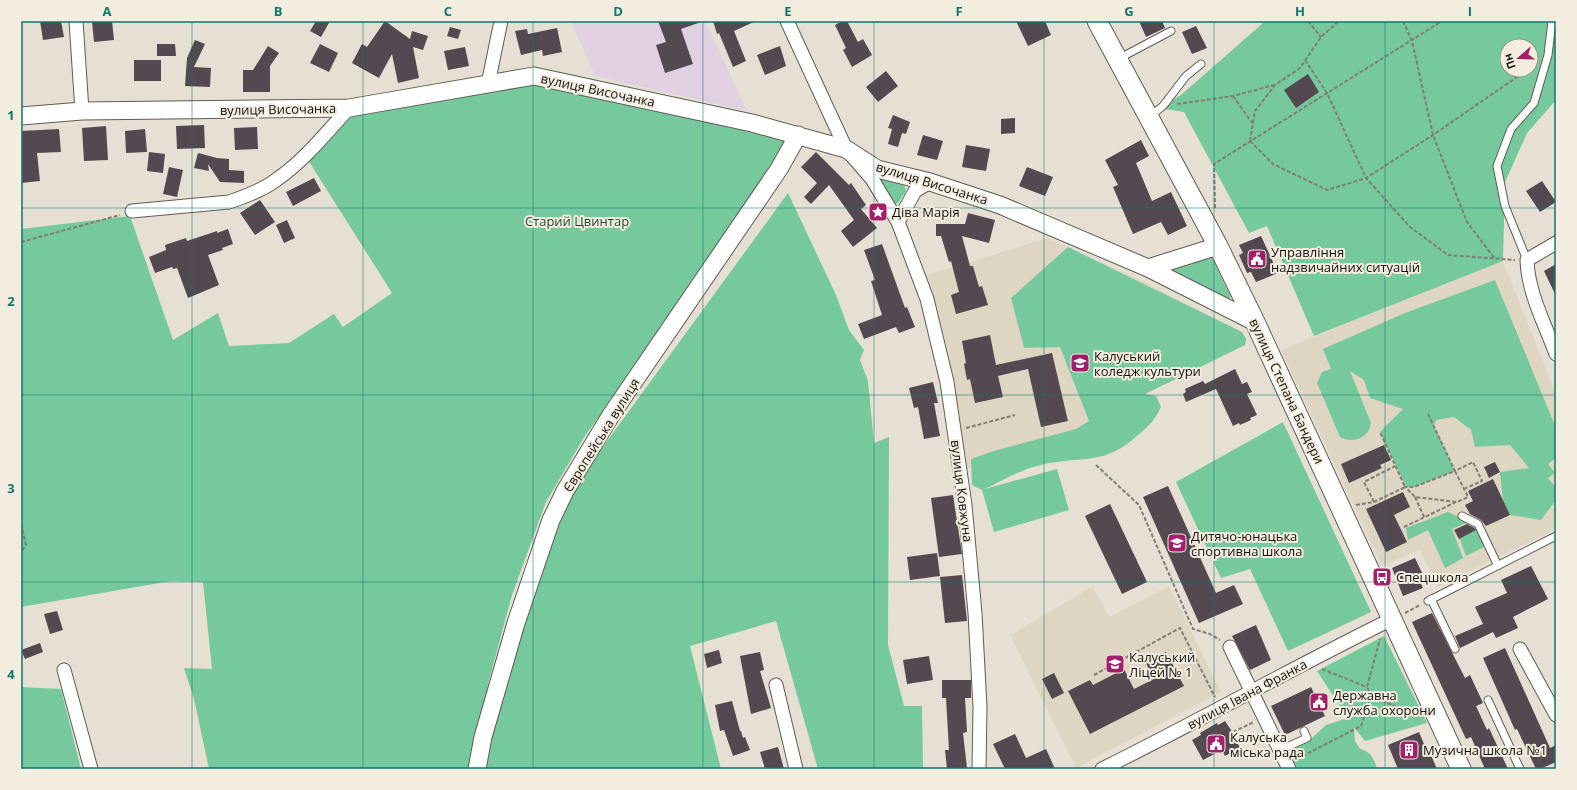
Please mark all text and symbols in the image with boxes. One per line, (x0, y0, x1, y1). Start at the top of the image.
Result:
text: A (103, 2, 112, 20)
text: B (274, 2, 283, 20)
text: C (444, 2, 452, 20)
text: D (613, 2, 623, 20)
text: E (784, 2, 792, 20)
text: F (955, 2, 963, 20)
text: G (1124, 2, 1134, 20)
text: H (1295, 2, 1305, 20)
text: I (1468, 2, 1472, 20)
north arrow (1499, 38, 1539, 78)
text: Пн (1499, 52, 1519, 71)
street label: вулиця Височанка (539, 69, 657, 111)
street label: вулиця Височанка (220, 99, 336, 119)
text: 1 (7, 106, 15, 124)
street label: вулиця Височанка (874, 157, 990, 209)
place icon: Діва Марія (867, 201, 889, 223)
place label: Діва Марія (892, 203, 960, 221)
park label: Старий Цвинтар (525, 212, 629, 230)
place label: Управління надзвичайних ситуацій (1271, 243, 1420, 276)
public building icon: Управління надзвичайних ситуацій (1246, 248, 1268, 270)
text: 2 (7, 292, 15, 310)
street label: вулиця Степана Бандери (1245, 315, 1329, 467)
place label: Калуський коледж культури (1094, 347, 1201, 380)
school or university icon: Калуський коледж культури (1069, 352, 1091, 374)
street label: Європейська вулиця (559, 375, 643, 495)
street label: вулиця Ковжуна (947, 439, 977, 543)
text: 3 (7, 479, 15, 497)
place label: Дитячо-юнацька спортивна школа (1191, 527, 1303, 560)
school or university icon: Дитячо-юнацька спортивна школа (1166, 532, 1188, 554)
bus stop icon: Спецшкола (1371, 566, 1393, 588)
place label: Спецшкола (1396, 568, 1468, 586)
place label: Калуський Ліцей № 1 (1129, 648, 1195, 681)
school or university icon: Калуський Ліцей № 1 (1104, 653, 1126, 675)
street label: вулиця Івана Франка (1184, 655, 1310, 733)
text: 4 (7, 665, 15, 683)
place label: Державна служба охорони (1333, 686, 1436, 719)
public building icon: Державна служба охорони (1308, 691, 1330, 713)
place label: Калуська міська рада (1230, 728, 1304, 761)
public building icon: Калуська міська рада (1205, 733, 1227, 755)
building icon: Музична школа №1 (1398, 739, 1420, 761)
place label: Музична школа №1 (1423, 741, 1547, 759)

